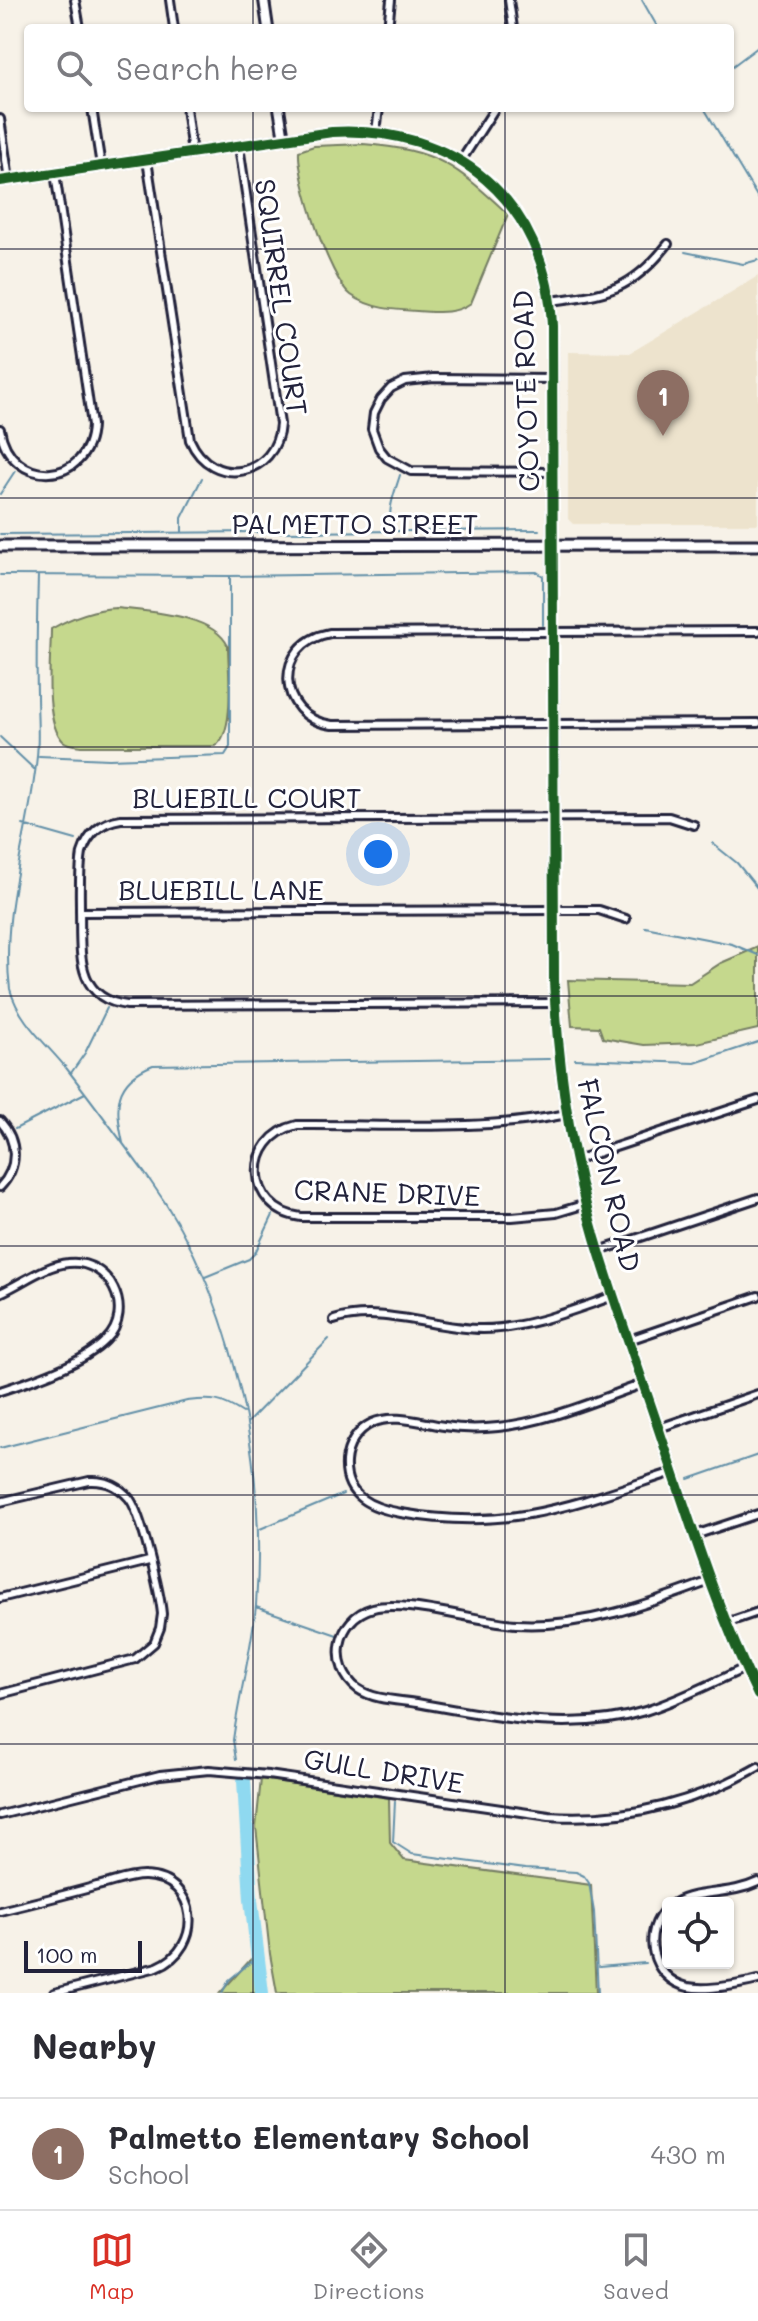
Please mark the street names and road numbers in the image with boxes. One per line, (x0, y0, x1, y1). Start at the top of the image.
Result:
street label: SQUIRREL COURT (248, 176, 316, 418)
street label: COYOTE ROAD (503, 289, 547, 493)
street label: PALMETTO STREET (232, 505, 478, 541)
street label: BLUEBILL COURT (132, 779, 362, 815)
street label: BLUEBILL LANE (118, 871, 324, 907)
street label: FALCON ROAD (570, 1075, 650, 1275)
street label: CRANE DRIVE (293, 1171, 481, 1213)
street label: GULL DRIVE (302, 1740, 466, 1800)

